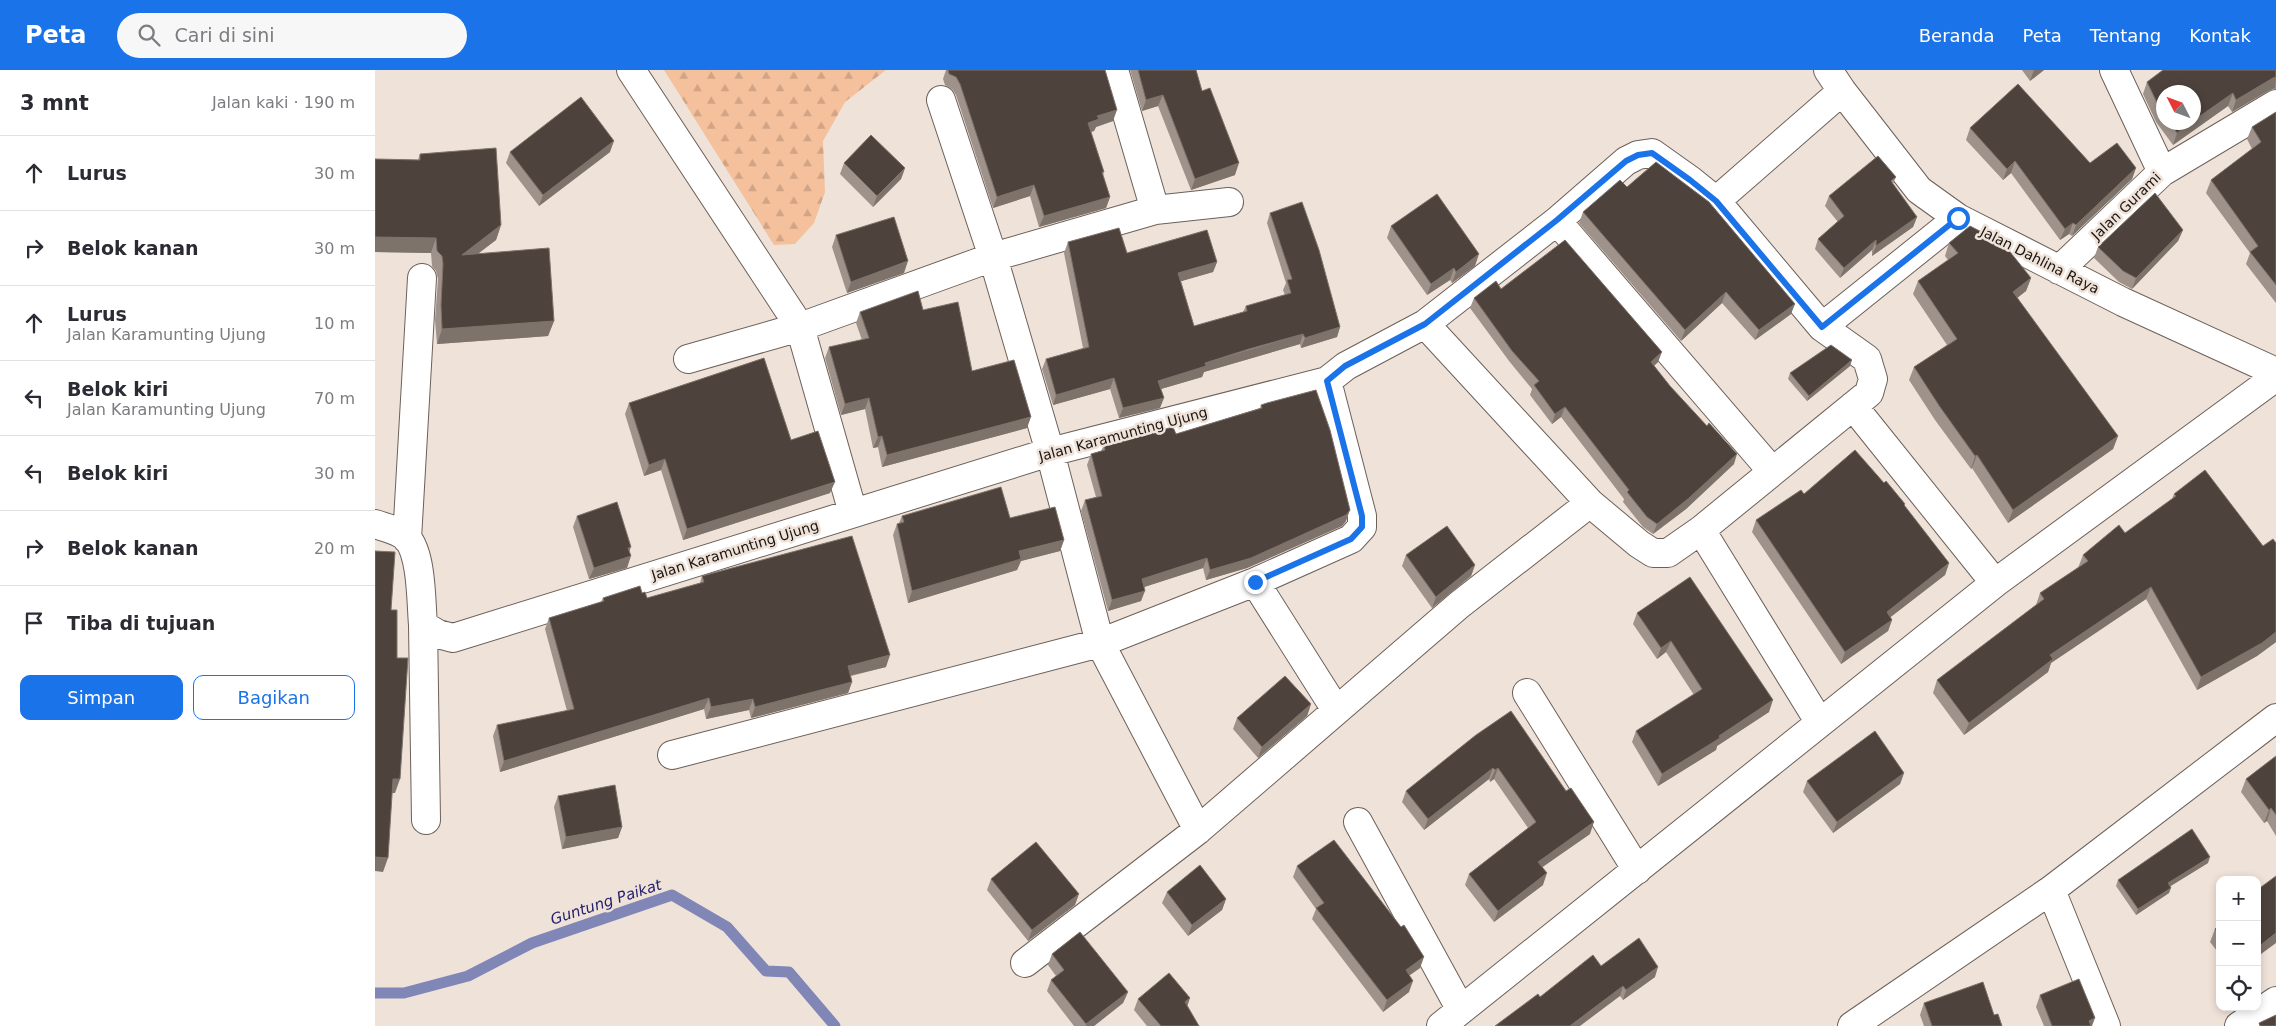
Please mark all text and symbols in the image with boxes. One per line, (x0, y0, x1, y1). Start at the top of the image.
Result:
search box (117, 13, 467, 58)
text: Peta (25, 21, 87, 49)
icon: search (135, 21, 163, 49)
text: Cari di sini (175, 24, 274, 46)
text: Beranda (1919, 25, 1994, 46)
text: Peta (2022, 25, 2062, 46)
text: Tentang (2090, 25, 2161, 46)
text: Kontak (2189, 25, 2251, 46)
north arrow (2156, 85, 2201, 130)
text: 3 mnt (20, 91, 89, 115)
text: Jalan kaki · 190 m (212, 93, 355, 112)
icon: ahead (20, 159, 48, 187)
text: Lurus (67, 162, 127, 184)
text: 30 m (314, 164, 355, 183)
street label: Jalan Gurami (2087, 169, 2164, 244)
route start (1947, 207, 1970, 230)
street label: Jalan Dahlina Raya (1977, 223, 2102, 297)
icon: right (20, 234, 48, 262)
text: Belok kanan (67, 237, 199, 259)
text: 30 m (314, 239, 355, 258)
text: Lurus (67, 303, 127, 325)
icon: ahead (20, 309, 48, 337)
text: 10 m (314, 314, 355, 333)
text: Jalan Karamunting Ujung (67, 325, 266, 344)
text: Belok kiri (67, 378, 168, 400)
icon: left (20, 384, 48, 412)
text: 70 m (314, 389, 355, 408)
text: Jalan Karamunting Ujung (67, 400, 266, 419)
street label: Jalan Karamunting Ujung (1036, 404, 1209, 465)
icon: left (20, 459, 48, 487)
text: Belok kiri (67, 462, 168, 484)
text: 30 m (314, 464, 355, 483)
street label: Jalan Karamunting Ujung (648, 517, 821, 583)
icon: right (20, 534, 48, 562)
text: Belok kanan (67, 537, 199, 559)
text: 20 m (314, 539, 355, 558)
route end (1244, 571, 1267, 594)
icon: arrive (20, 609, 48, 637)
text: Tiba di tujuan (67, 612, 215, 634)
button: Simpan (20, 675, 183, 720)
button: Bagikan (193, 675, 355, 720)
water label: Guntung Paikat (548, 875, 665, 928)
map controls (2216, 876, 2261, 1011)
button: + (2216, 876, 2261, 921)
button: − (2216, 921, 2261, 966)
button: locate (2216, 966, 2261, 1011)

